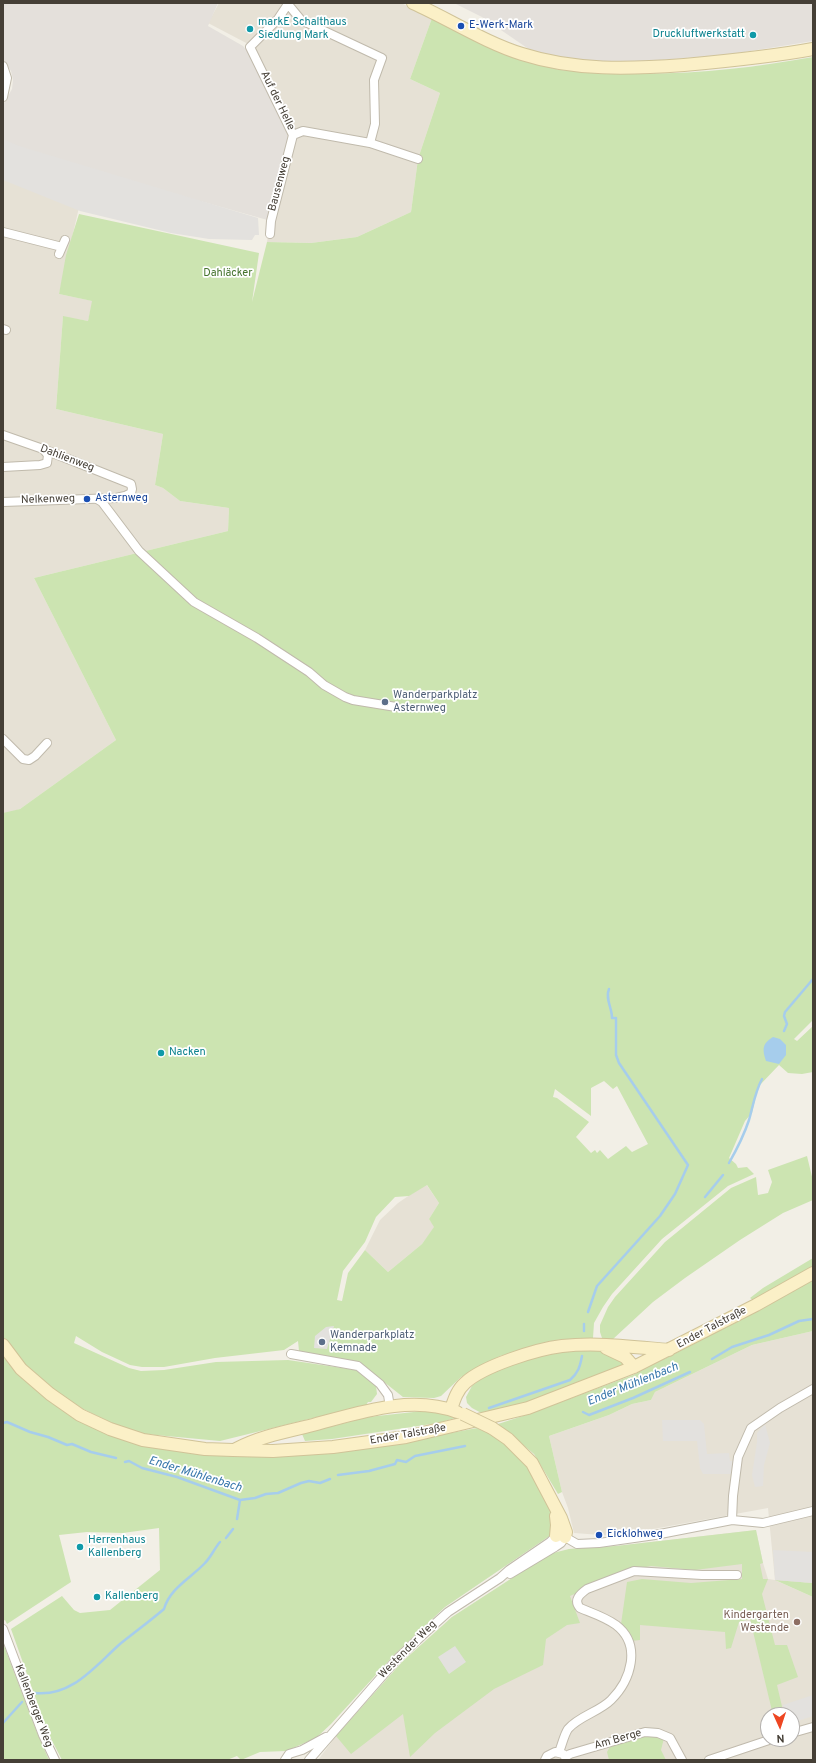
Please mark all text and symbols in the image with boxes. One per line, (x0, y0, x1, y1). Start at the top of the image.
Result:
place label: markE Schalthaus Siedlung Mark (258, 16, 347, 42)
place label: E-Werk-Mark (469, 19, 533, 33)
marker: E-Werk-Mark (456, 21, 466, 31)
marker: markE Schalthaus Siedlung Mark (245, 24, 255, 34)
place label: Druckluftwerkstatt (653, 28, 745, 42)
marker: Druckluftwerkstatt (748, 30, 758, 40)
street label: Auf der Helle (257, 69, 297, 133)
street label: Bausenweg (266, 155, 294, 213)
park label: Dahläcker (203, 267, 253, 281)
street label: Dahlienweg (38, 443, 96, 475)
street label: Nelkenweg (21, 492, 75, 508)
place label: Asternweg (95, 492, 148, 506)
marker: Asternweg (82, 494, 92, 504)
place label: Wanderparkplatz Asternweg (393, 689, 477, 715)
marker: Wanderparkplatz Asternweg (380, 697, 390, 707)
place label: Nacken (169, 1046, 206, 1060)
marker: Nacken (156, 1048, 166, 1058)
street label: Ender Talstraße (675, 1304, 749, 1352)
place label: Wanderparkplatz Kemnade (330, 1329, 414, 1355)
marker: Wanderparkplatz Kemnade (317, 1337, 327, 1347)
water label: Ender Mühlenbach (586, 1360, 680, 1410)
street label: Ender Talstraße (369, 1422, 447, 1448)
water label: Ender Mühlenbach (147, 1454, 243, 1496)
place label: Eicklohweg (607, 1528, 663, 1542)
marker: Eicklohweg (594, 1530, 604, 1540)
place label: Herrenhaus Kallenberg (88, 1534, 146, 1560)
marker: Herrenhaus Kallenberg (75, 1542, 85, 1552)
place label: Kallenberg (105, 1590, 158, 1604)
marker: Kallenberg (92, 1592, 102, 1602)
place label: Kindergarten Westende (723, 1609, 789, 1635)
marker: Kindergarten Westende (792, 1617, 802, 1627)
street label: Westender Weg (376, 1618, 440, 1682)
street label: Kallenberger Weg (11, 1663, 55, 1749)
north arrow (760, 1707, 800, 1747)
street label: Am Berge (593, 1727, 643, 1753)
text: N (776, 1731, 785, 1745)

